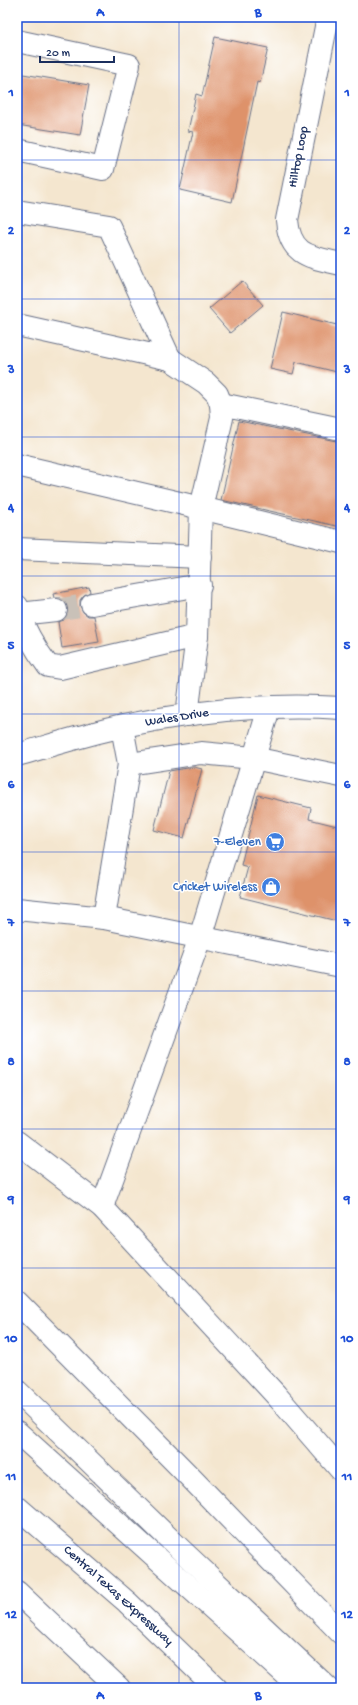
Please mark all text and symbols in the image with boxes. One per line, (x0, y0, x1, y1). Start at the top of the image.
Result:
text: A (95, 6, 105, 21)
text: B (254, 6, 263, 21)
scale bar (40, 38, 114, 64)
text: 20 m (46, 47, 71, 61)
text: 1 (7, 86, 14, 101)
text: 1 (343, 86, 350, 101)
street label: Hilltop Loop (286, 124, 312, 189)
text: 2 (8, 224, 15, 239)
text: 2 (344, 224, 351, 239)
text: 3 (7, 363, 15, 378)
text: 3 (343, 363, 351, 378)
text: 4 (7, 501, 15, 516)
text: 4 (343, 501, 351, 516)
text: 5 (8, 639, 15, 654)
text: 5 (344, 639, 351, 654)
street label: Wales Drive (144, 706, 210, 730)
text: 6 (8, 778, 15, 793)
text: 6 (344, 778, 351, 793)
supermarket icon: 7-Eleven (264, 831, 286, 853)
place label: 7-Eleven (213, 835, 262, 850)
shop icon: Cricket Wireless (260, 876, 282, 898)
place label: Cricket Wireless (173, 880, 258, 895)
text: 7 (7, 916, 16, 931)
text: 7 (343, 916, 352, 931)
text: 8 (7, 1055, 15, 1070)
text: 8 (343, 1055, 351, 1070)
text: 9 (7, 1193, 15, 1208)
text: 9 (343, 1193, 351, 1208)
text: 10 (4, 1332, 18, 1347)
text: 10 (340, 1332, 354, 1347)
text: 11 (5, 1470, 16, 1485)
text: 11 (341, 1470, 352, 1485)
street label: Central Texas Expressway (60, 1543, 176, 1650)
text: 12 (4, 1608, 17, 1623)
text: 12 (340, 1608, 353, 1623)
text: A (95, 1689, 105, 1704)
text: B (254, 1689, 263, 1704)

